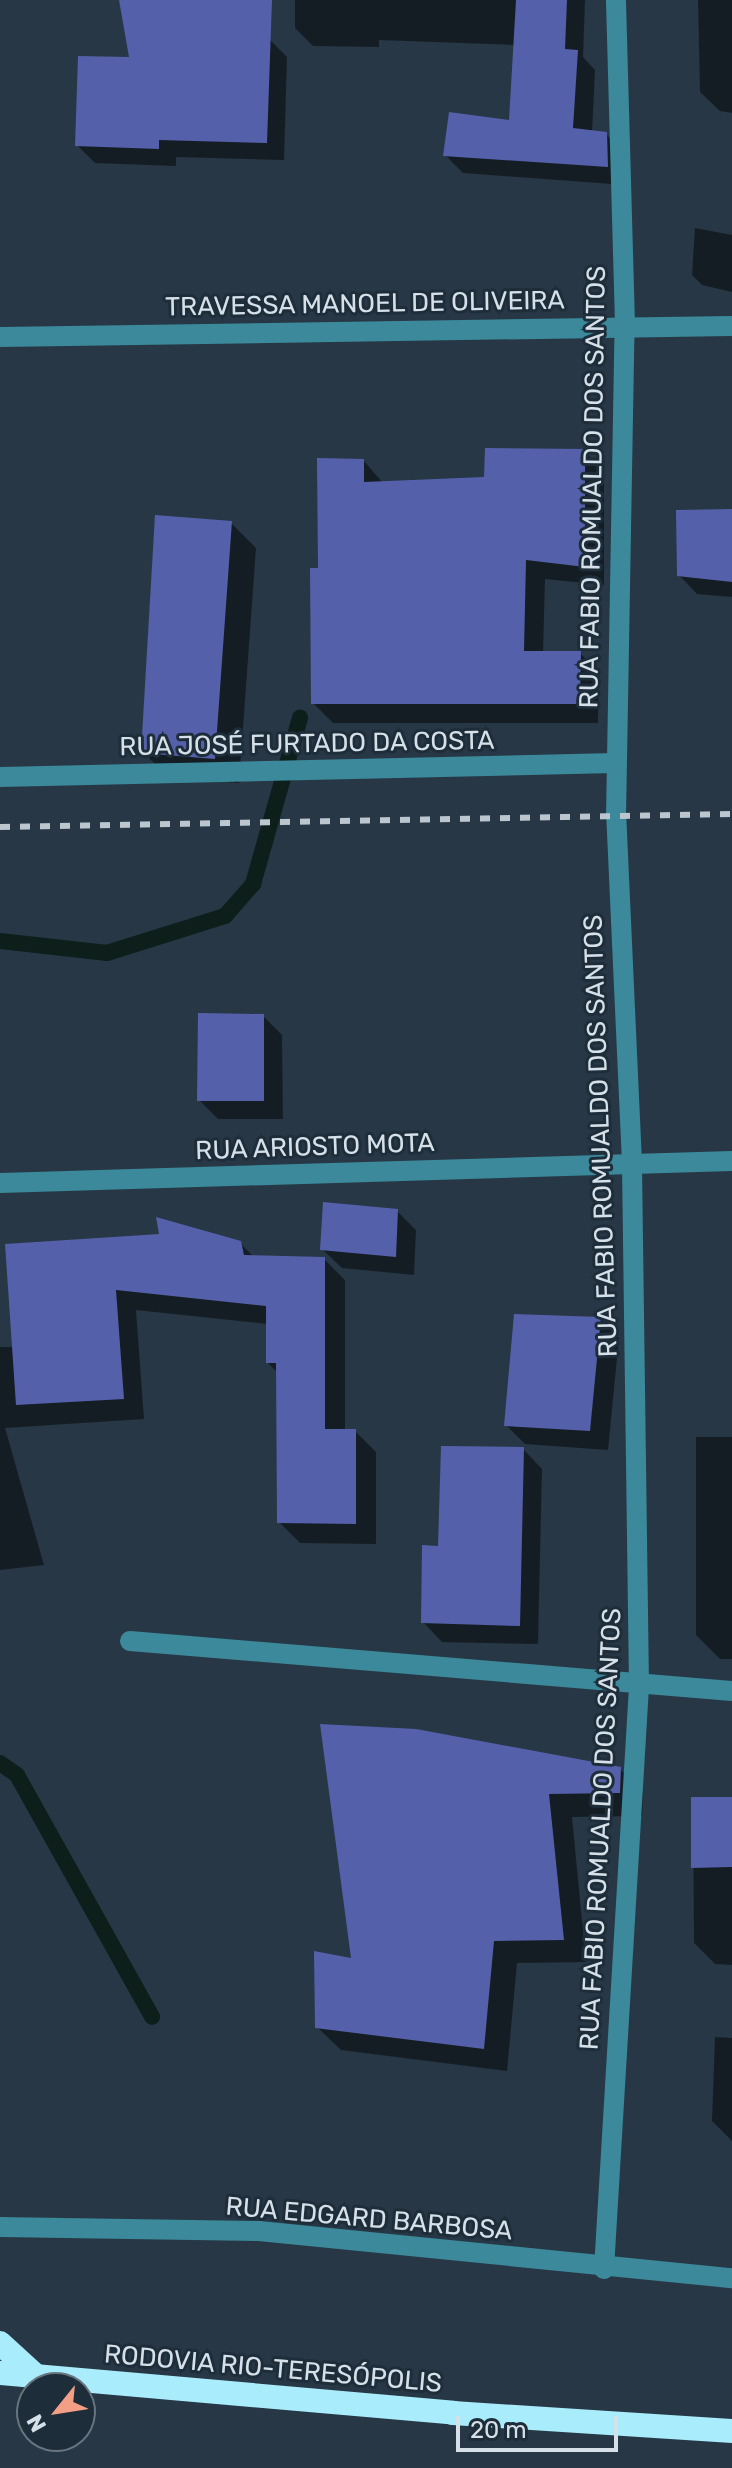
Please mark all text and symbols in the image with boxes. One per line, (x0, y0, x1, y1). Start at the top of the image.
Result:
street label: RUA FABIO ROMUALDO DOS SANTOS (574, 265, 612, 709)
street label: TRAVESSA MANOEL DE OLIVEIRA (164, 285, 566, 323)
street label: RUA JOSÉ FURTADO DA COSTA (118, 725, 496, 763)
street label: RUA FABIO ROMUALDO DOS SANTOS (578, 914, 624, 1358)
street label: RUA ARIOSTO MOTA (194, 1127, 436, 1167)
street label: RUA FABIO ROMUALDO DOS SANTOS (574, 1607, 628, 2051)
street label: RUA EDGARD BARBOSA (224, 2191, 514, 2247)
street label: RODOVIA RIO-TERESÓPOLIS (102, 2339, 444, 2399)
north arrow (16, 2372, 96, 2452)
scale bar (460, 2400, 622, 2450)
text: N (21, 2410, 52, 2437)
text: 20 m (470, 2416, 527, 2444)

